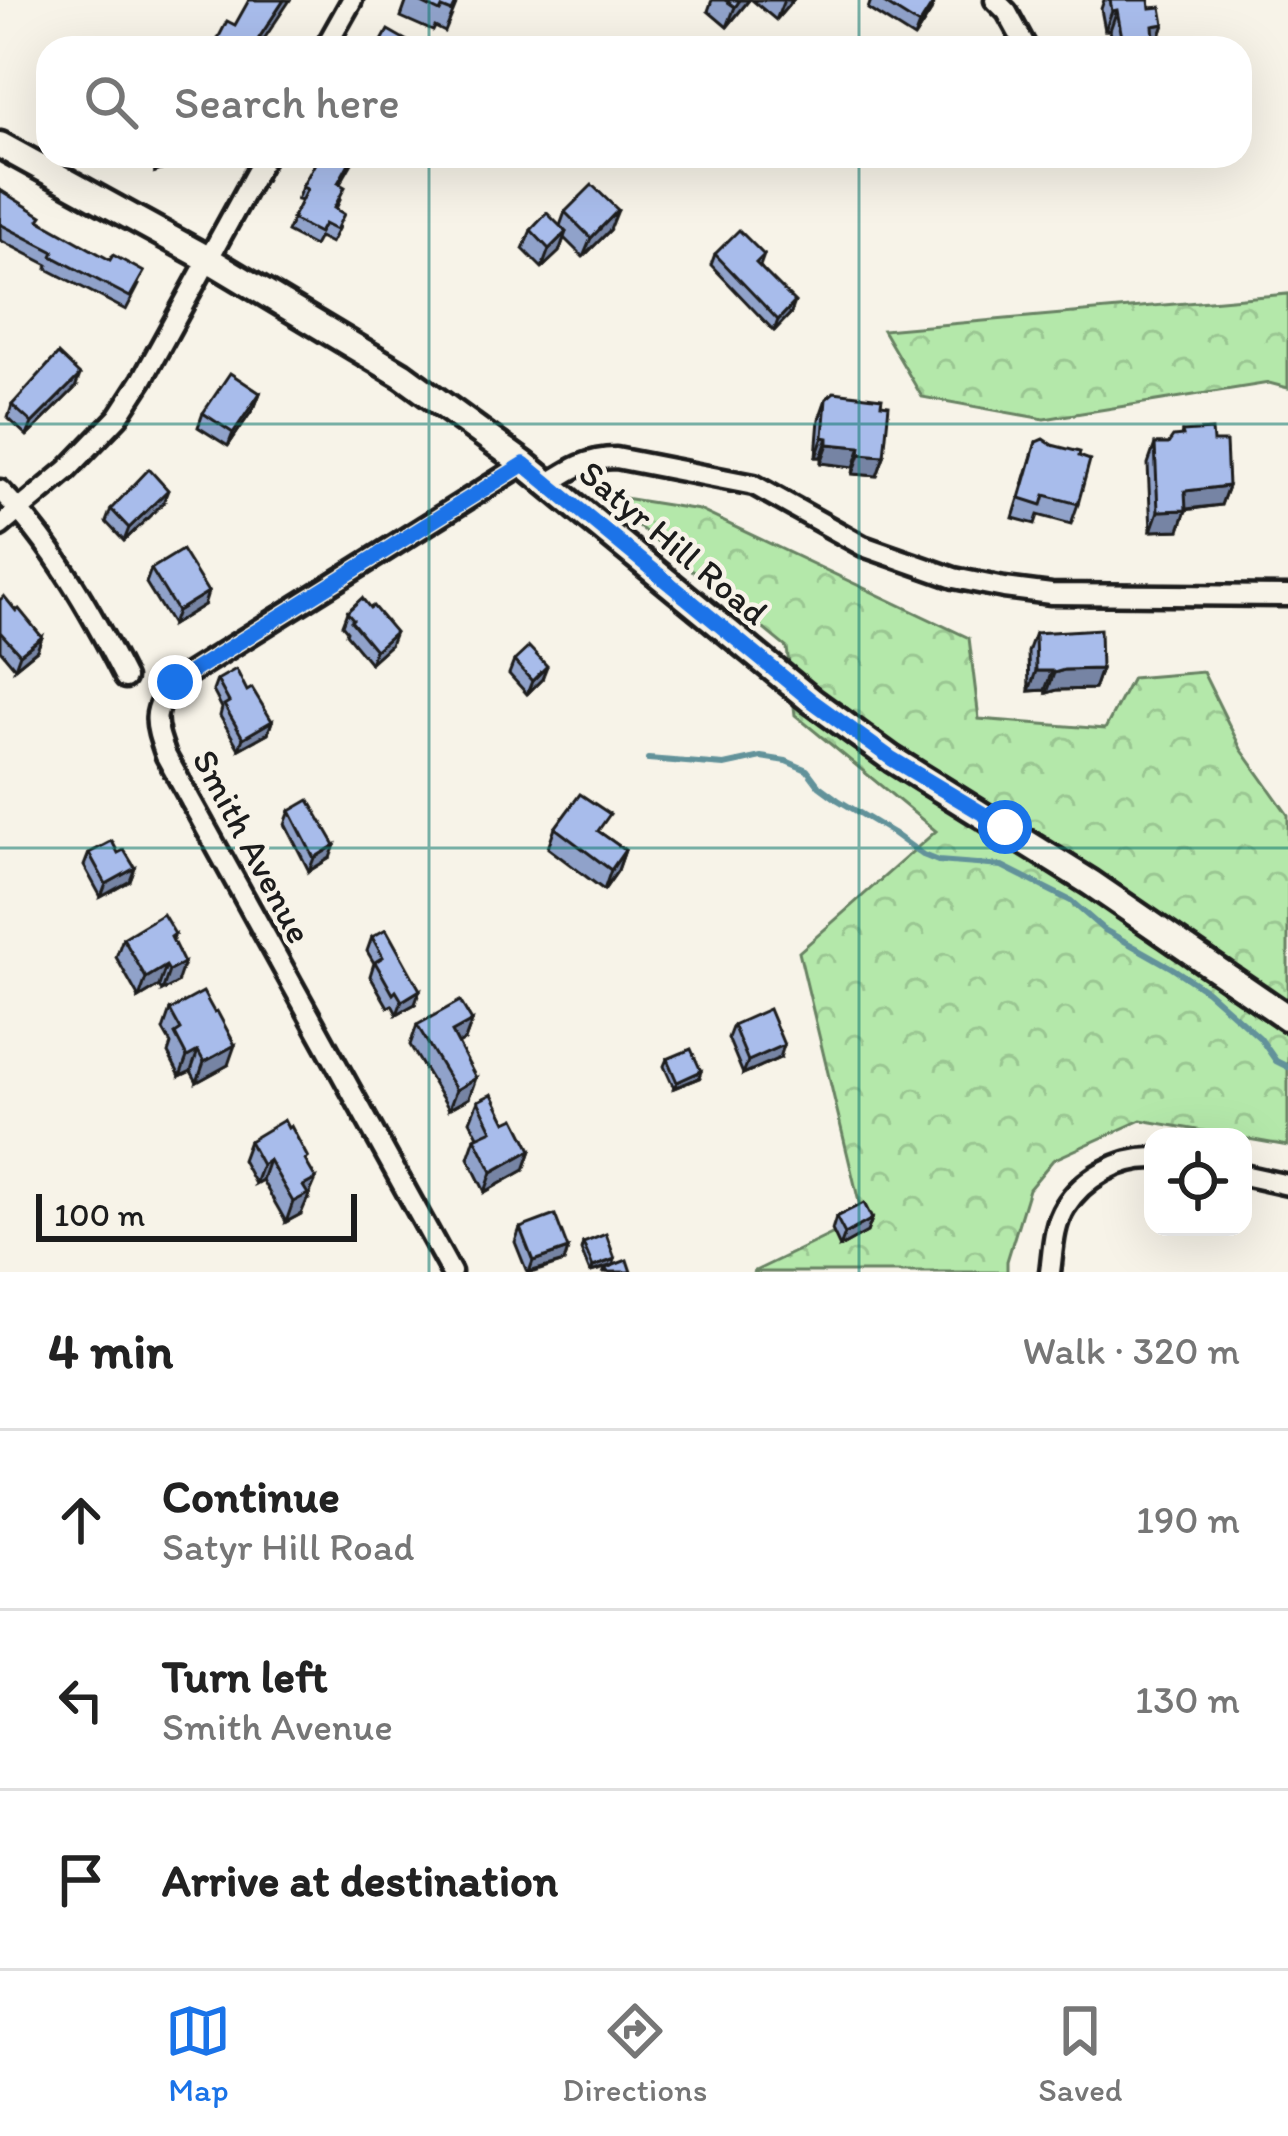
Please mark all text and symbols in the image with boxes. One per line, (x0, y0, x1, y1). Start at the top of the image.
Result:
search box (36, 36, 1252, 168)
icon: search (78, 69, 144, 135)
text: Search here (174, 75, 400, 129)
street label: Satyr Hill Road (571, 451, 777, 634)
route end (148, 655, 202, 709)
street label: Smith Avenue (184, 742, 322, 950)
route start (978, 800, 1032, 854)
map controls (1144, 1128, 1252, 1236)
button: locate (1144, 1128, 1252, 1236)
scale bar (36, 1188, 357, 1241)
text: 100 m (54, 1195, 145, 1234)
text: 4 min (48, 1320, 173, 1381)
text: Walk · 320 m (1023, 1327, 1240, 1374)
text: Continue (162, 1469, 340, 1523)
icon: ahead (48, 1487, 114, 1553)
text: 190 m (1136, 1496, 1240, 1543)
text: Satyr Hill Road (162, 1523, 414, 1570)
text: Turn left (162, 1649, 328, 1703)
icon: left (48, 1667, 114, 1733)
text: 130 m (1135, 1676, 1240, 1723)
text: Smith Avenue (162, 1703, 393, 1750)
icon: arrive (48, 1847, 114, 1913)
text: Arrive at destination (162, 1853, 558, 1907)
tab: Map (165, 1998, 231, 2109)
tab: Directions (562, 1998, 707, 2109)
tab: Saved (1038, 1998, 1123, 2109)

